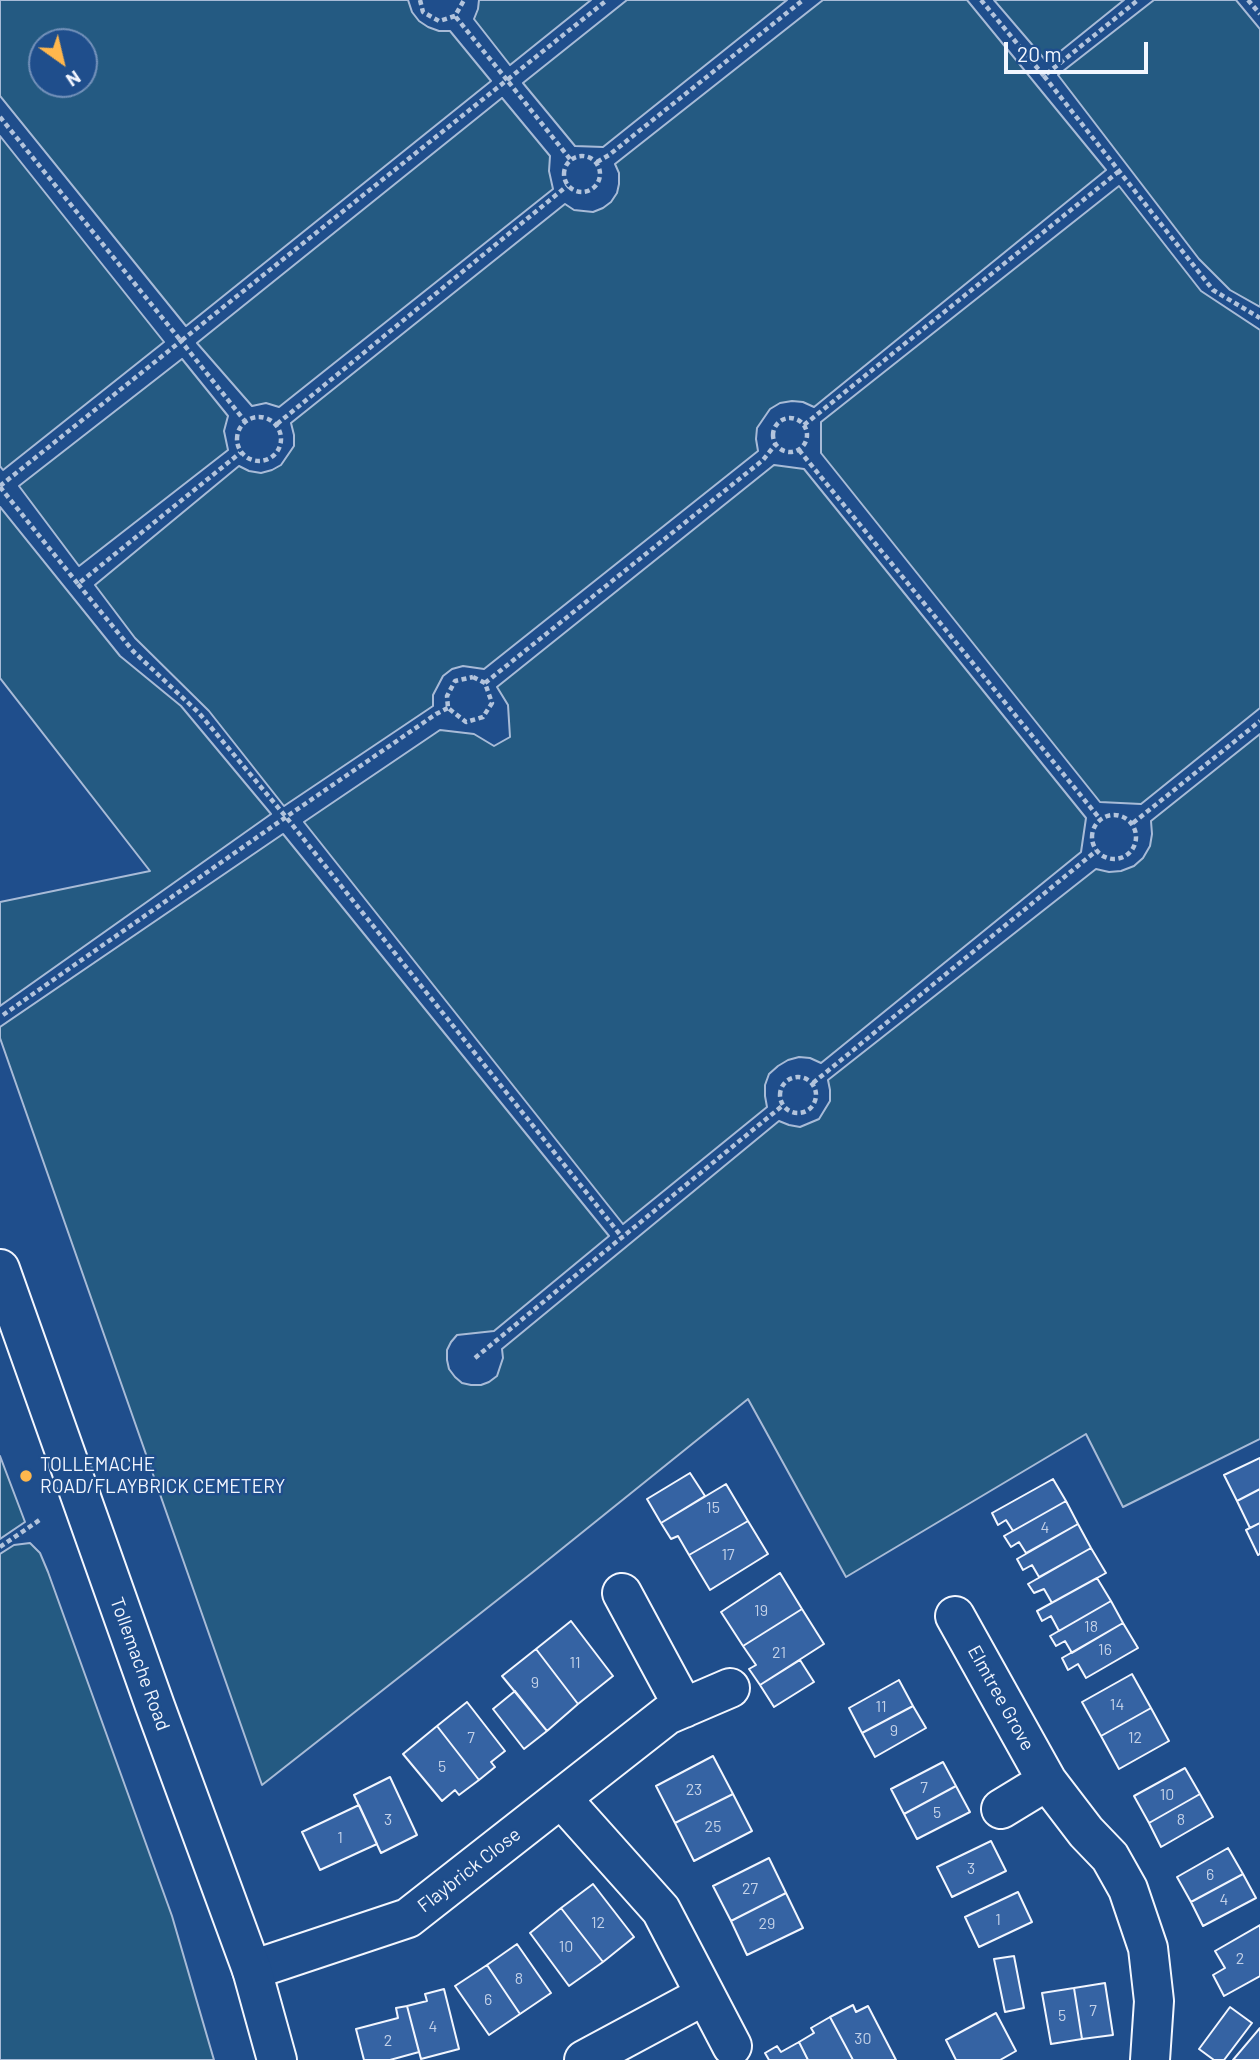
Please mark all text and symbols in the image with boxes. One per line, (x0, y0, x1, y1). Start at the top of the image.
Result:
north arrow (28, 28, 98, 98)
scale bar (1008, 28, 1152, 72)
text: 20 m (1017, 41, 1062, 66)
text: N (62, 66, 86, 92)
place label: TOLLEMACHE ROAD/FLAYBRICK CEMETERY (40, 1454, 285, 1498)
marker: TOLLEMACHE ROAD/FLAYBRICK CEMETERY (18, 1468, 34, 1484)
house number: 15 (706, 1498, 720, 1518)
house number: 4 (1041, 1518, 1049, 1538)
house number: 17 (721, 1545, 735, 1565)
street label: Tollemache Road (105, 1594, 175, 1734)
house number: 19 (754, 1601, 768, 1621)
house number: 18 (1084, 1617, 1098, 1637)
house number: 16 (1098, 1640, 1112, 1660)
street label: Elmtree Grove (963, 1641, 1039, 1755)
house number: 21 (772, 1643, 786, 1663)
house number: 11 (569, 1653, 581, 1673)
house number: 9 (531, 1673, 539, 1693)
house number: 14 (1110, 1695, 1124, 1715)
house number: 11 (875, 1697, 887, 1717)
house number: 9 (890, 1721, 898, 1741)
house number: 7 (467, 1728, 475, 1748)
house number: 12 (1128, 1728, 1142, 1748)
house number: 5 (438, 1757, 446, 1777)
house number: 7 (920, 1778, 928, 1798)
house number: 23 (686, 1780, 702, 1800)
house number: 10 (1160, 1785, 1174, 1805)
house number: 5 (933, 1803, 941, 1823)
house number: 3 (384, 1810, 392, 1830)
house number: 8 (1177, 1810, 1185, 1830)
house number: 25 (705, 1817, 721, 1837)
street label: Flaybrick Close (413, 1823, 525, 1917)
house number: 1 (337, 1828, 343, 1848)
house number: 3 (967, 1859, 975, 1879)
house number: 6 (1206, 1865, 1214, 1885)
house number: 27 (742, 1879, 758, 1899)
house number: 4 (1220, 1890, 1228, 1910)
house number: 1 (995, 1910, 1001, 1930)
house number: 12 (591, 1913, 605, 1933)
house number: 29 (759, 1914, 775, 1934)
house number: 10 (559, 1937, 573, 1957)
house number: 2 (1236, 1949, 1244, 1969)
house number: 8 (515, 1969, 523, 1989)
house number: 6 (484, 1990, 492, 2010)
house number: 7 (1089, 2001, 1097, 2021)
house number: 5 (1058, 2006, 1066, 2026)
house number: 4 (429, 2017, 437, 2037)
house number: 30 (854, 2029, 872, 2049)
house number: 2 (384, 2031, 392, 2051)

